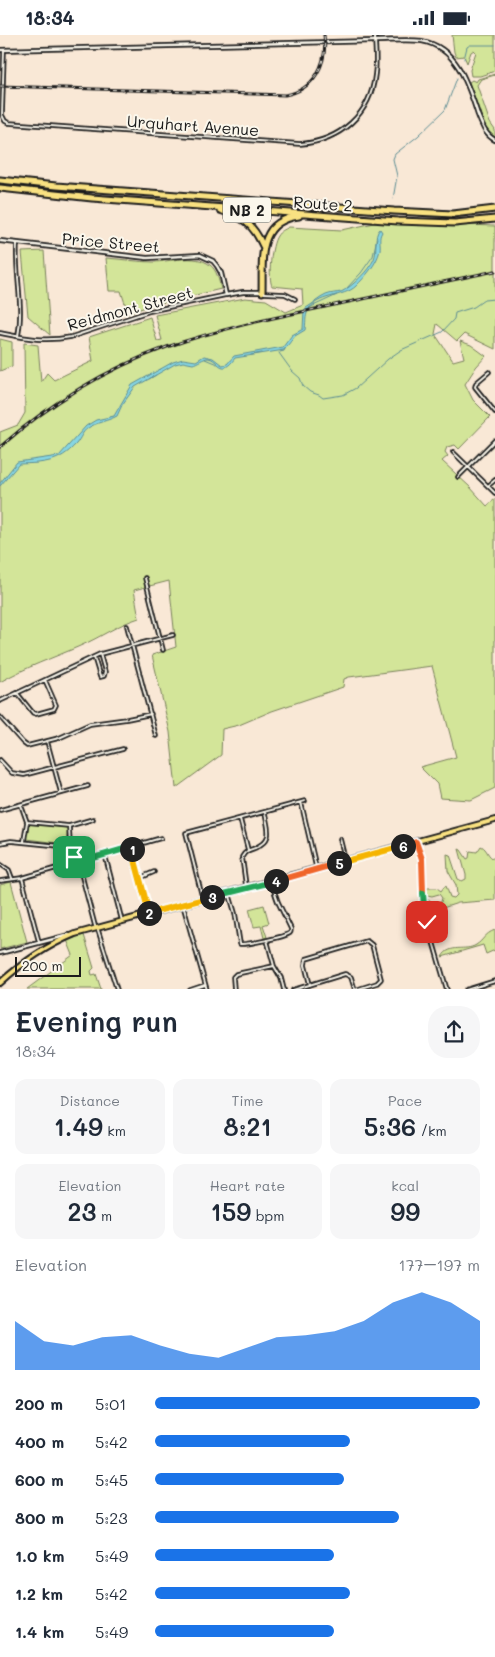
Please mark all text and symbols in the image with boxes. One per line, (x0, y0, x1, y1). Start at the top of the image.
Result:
text: 18:34 (25, 5, 75, 30)
street label: Urquhart Avenue (126, 110, 260, 140)
street label: Route 2 (293, 190, 353, 216)
road number: NB 2 (223, 197, 271, 223)
street label: Price Street (61, 227, 161, 257)
street label: Reidmont Street (65, 281, 195, 335)
pin: 6 (390, 833, 416, 859)
pin (53, 836, 95, 878)
pin: 1 (120, 837, 144, 861)
text: 6 (399, 837, 408, 856)
text: 1 (129, 840, 136, 859)
icon: arrive (60, 843, 88, 871)
pin: 5 (326, 851, 352, 875)
text: 5 (335, 854, 344, 873)
pin: 4 (264, 869, 288, 893)
text: 4 (272, 872, 281, 891)
pin: 3 (200, 885, 224, 909)
text: 3 (208, 888, 217, 907)
pin: 2 (136, 901, 162, 925)
pin (406, 901, 448, 943)
text: 2 (146, 904, 153, 923)
icon: check (413, 908, 441, 936)
scale bar (15, 954, 81, 978)
text: 200 m (22, 956, 63, 975)
text: Evening run (15, 1003, 178, 1039)
button: share (428, 1006, 480, 1058)
text: 18:34 (15, 1040, 56, 1061)
text: Distance (60, 1091, 120, 1110)
text: Time (232, 1091, 263, 1110)
text: Pace (388, 1091, 422, 1110)
text: 1.49 (54, 1110, 103, 1142)
text: 8:21 (223, 1110, 272, 1142)
text: 5:36 (364, 1110, 416, 1142)
text: km (103, 1121, 126, 1140)
text: /km (416, 1121, 447, 1140)
text: Elevation (58, 1176, 121, 1195)
text: Heart rate (210, 1176, 285, 1195)
text: kcal (391, 1176, 419, 1195)
text: 23 (68, 1195, 96, 1227)
text: 159 (211, 1195, 251, 1227)
text: 99 (390, 1195, 420, 1227)
text: m (96, 1206, 112, 1225)
text: bpm (251, 1206, 284, 1225)
text: Elevation (15, 1254, 87, 1275)
text: 177–197 m (399, 1254, 480, 1275)
text: 200 m (15, 1393, 63, 1414)
text: 5:01 (95, 1393, 126, 1414)
text: 400 m (15, 1431, 64, 1452)
text: 5:42 (95, 1431, 128, 1452)
text: 600 m (15, 1469, 64, 1490)
text: 5:45 (95, 1469, 128, 1490)
text: 800 m (15, 1507, 64, 1528)
text: 5:23 (95, 1507, 128, 1528)
text: 1.0 km (15, 1545, 64, 1566)
text: 5:49 (95, 1545, 128, 1566)
text: 1.2 km (15, 1583, 63, 1604)
text: 5:42 (95, 1583, 128, 1604)
text: 1.4 km (15, 1621, 64, 1642)
text: 5:49 (95, 1621, 128, 1642)

